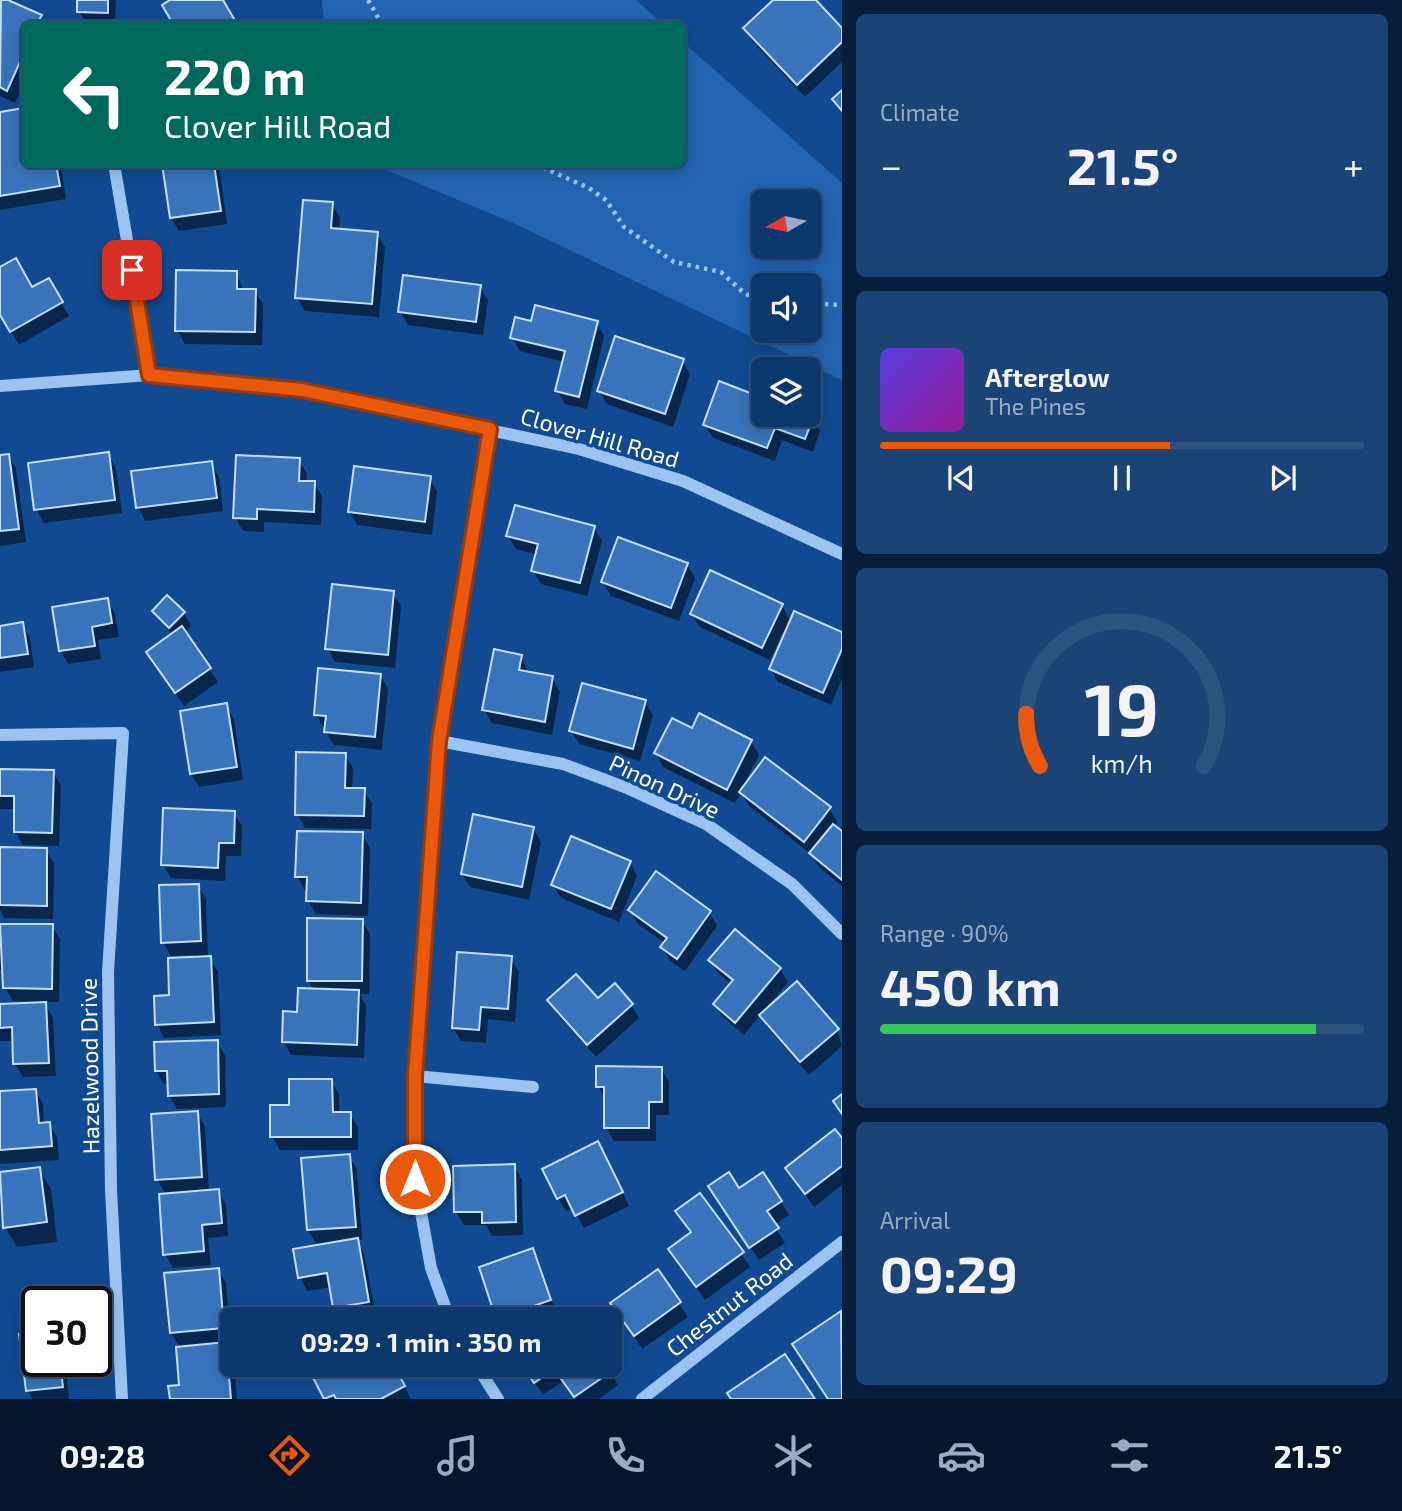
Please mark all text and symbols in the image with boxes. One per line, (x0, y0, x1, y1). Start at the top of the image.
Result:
text: 220 m (164, 46, 306, 105)
icon: left (49, 49, 140, 140)
text: Climate (880, 98, 960, 126)
text: Clover Hill Road (164, 106, 391, 144)
text: 21.5° (1067, 133, 1179, 195)
text: − (880, 142, 902, 188)
text: + (1343, 142, 1364, 188)
north arrow (751, 189, 821, 259)
map controls (751, 189, 821, 427)
pin (102, 240, 162, 300)
icon: arrive (113, 251, 151, 289)
button: sound (751, 273, 821, 343)
button: layers (751, 357, 821, 427)
text: Afterglow (985, 361, 1110, 392)
text: The Pines (985, 392, 1086, 420)
street label: Clover Hill Road (518, 401, 682, 473)
icon: previous (942, 459, 980, 497)
icon: pause (1103, 459, 1141, 497)
icon: next (1264, 459, 1302, 497)
text: 19 (1085, 663, 1159, 751)
text: km/h (1091, 747, 1153, 777)
street label: Pinon Drive (605, 748, 725, 824)
text: Range · 90% (880, 919, 1009, 947)
text: 450 km (880, 954, 1061, 1016)
street label: Hazelwood Drive (73, 978, 105, 1154)
position arrow (378, 1142, 452, 1216)
text: Arrival (880, 1206, 950, 1234)
text: 09:29 (880, 1241, 1018, 1303)
street label: Chestnut Road (660, 1246, 798, 1362)
speed limit sign: 30 (21, 1286, 112, 1377)
text: 09:29 · 1 min · 350 m (301, 1326, 541, 1357)
icon: directions (265, 1431, 314, 1480)
icon: music (433, 1431, 482, 1480)
icon: phone (601, 1431, 650, 1480)
icon: climate (769, 1431, 818, 1480)
icon: car (937, 1431, 986, 1480)
icon: filters (1105, 1431, 1154, 1480)
text: 09:28 (60, 1436, 145, 1474)
text: 21.5° (1274, 1436, 1342, 1474)

